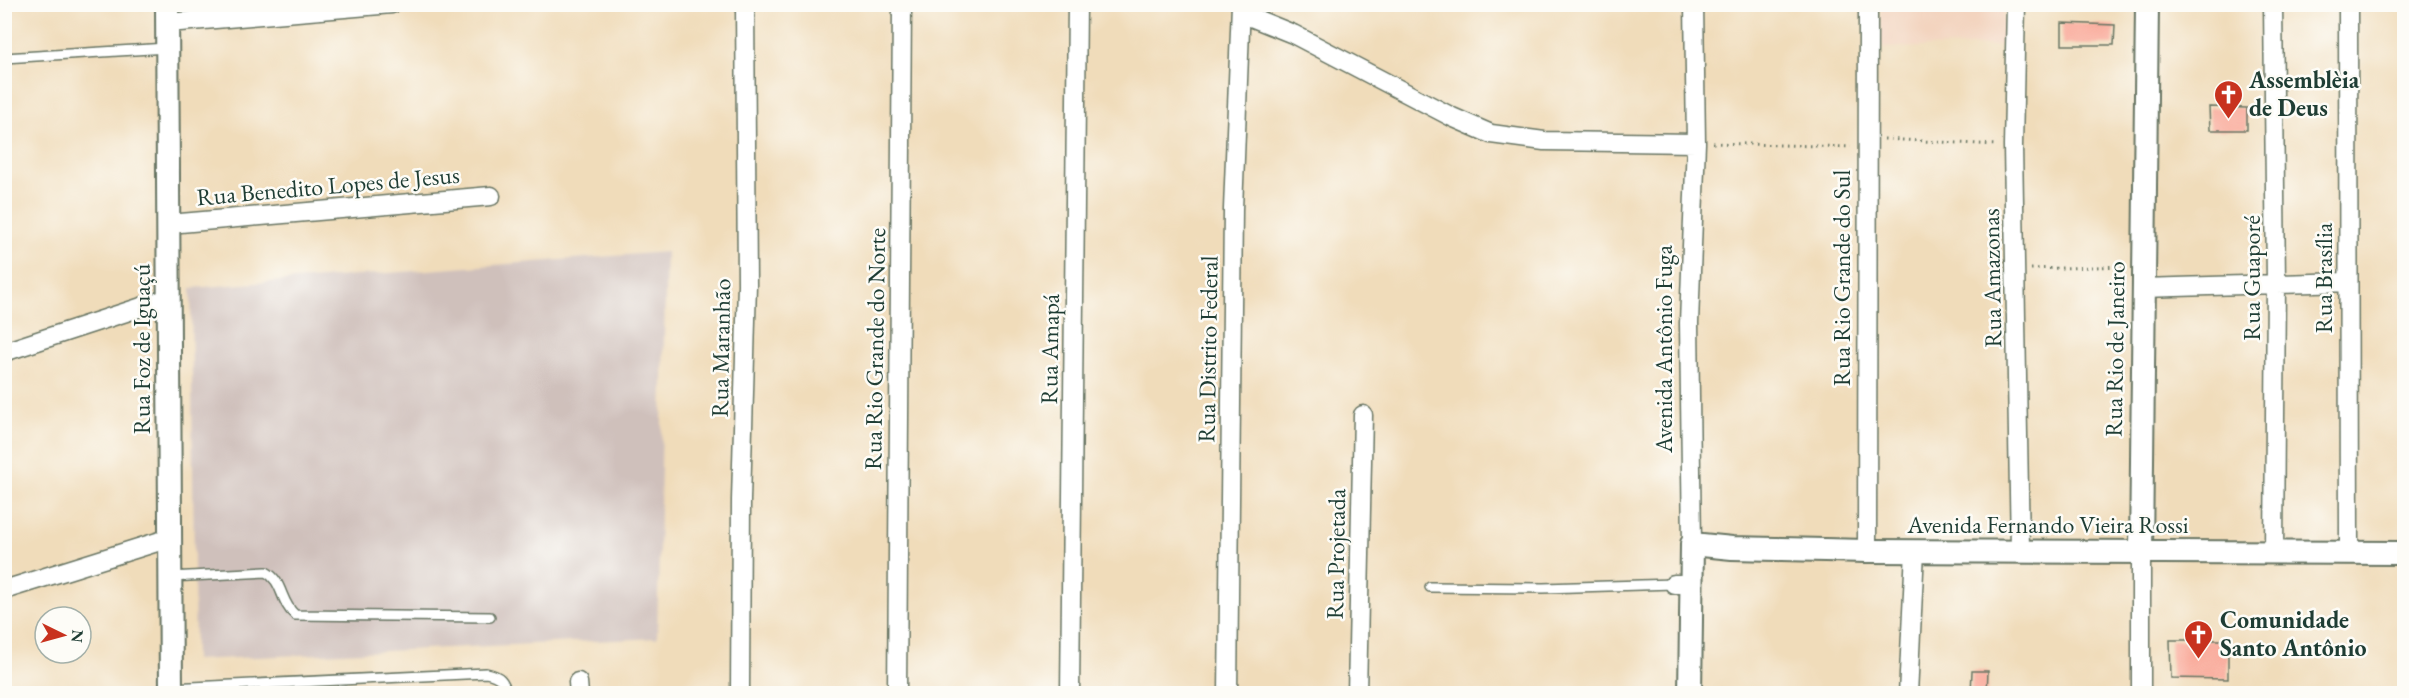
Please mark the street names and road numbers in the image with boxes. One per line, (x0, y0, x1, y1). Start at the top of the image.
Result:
street label: Rua Benedito Lopes de Jesus (195, 159, 461, 212)
street label: Rua Rio Grande do Sul (1826, 170, 1857, 386)
street label: Rua Amazonas (1975, 208, 2008, 348)
street label: Rua Guaporé (2236, 215, 2267, 341)
street label: Rua Brasília (2308, 222, 2339, 333)
street label: Rua Rio Grande do Norte (857, 227, 892, 470)
street label: Avenida Antônio Fuga (1648, 245, 1679, 454)
street label: Rua Distrito Federal (1190, 255, 1225, 443)
street label: Rua Rio de Janeiro (2097, 261, 2132, 437)
street label: Rua Foz de Iguaçú (126, 263, 157, 434)
street label: Rua Maranhão (704, 278, 737, 418)
street label: Rua Amapá (1033, 293, 1066, 405)
street label: Rua Projetada (1319, 488, 1352, 620)
street label: Avenida Fernando Vieira Rossi (1906, 509, 2189, 540)

